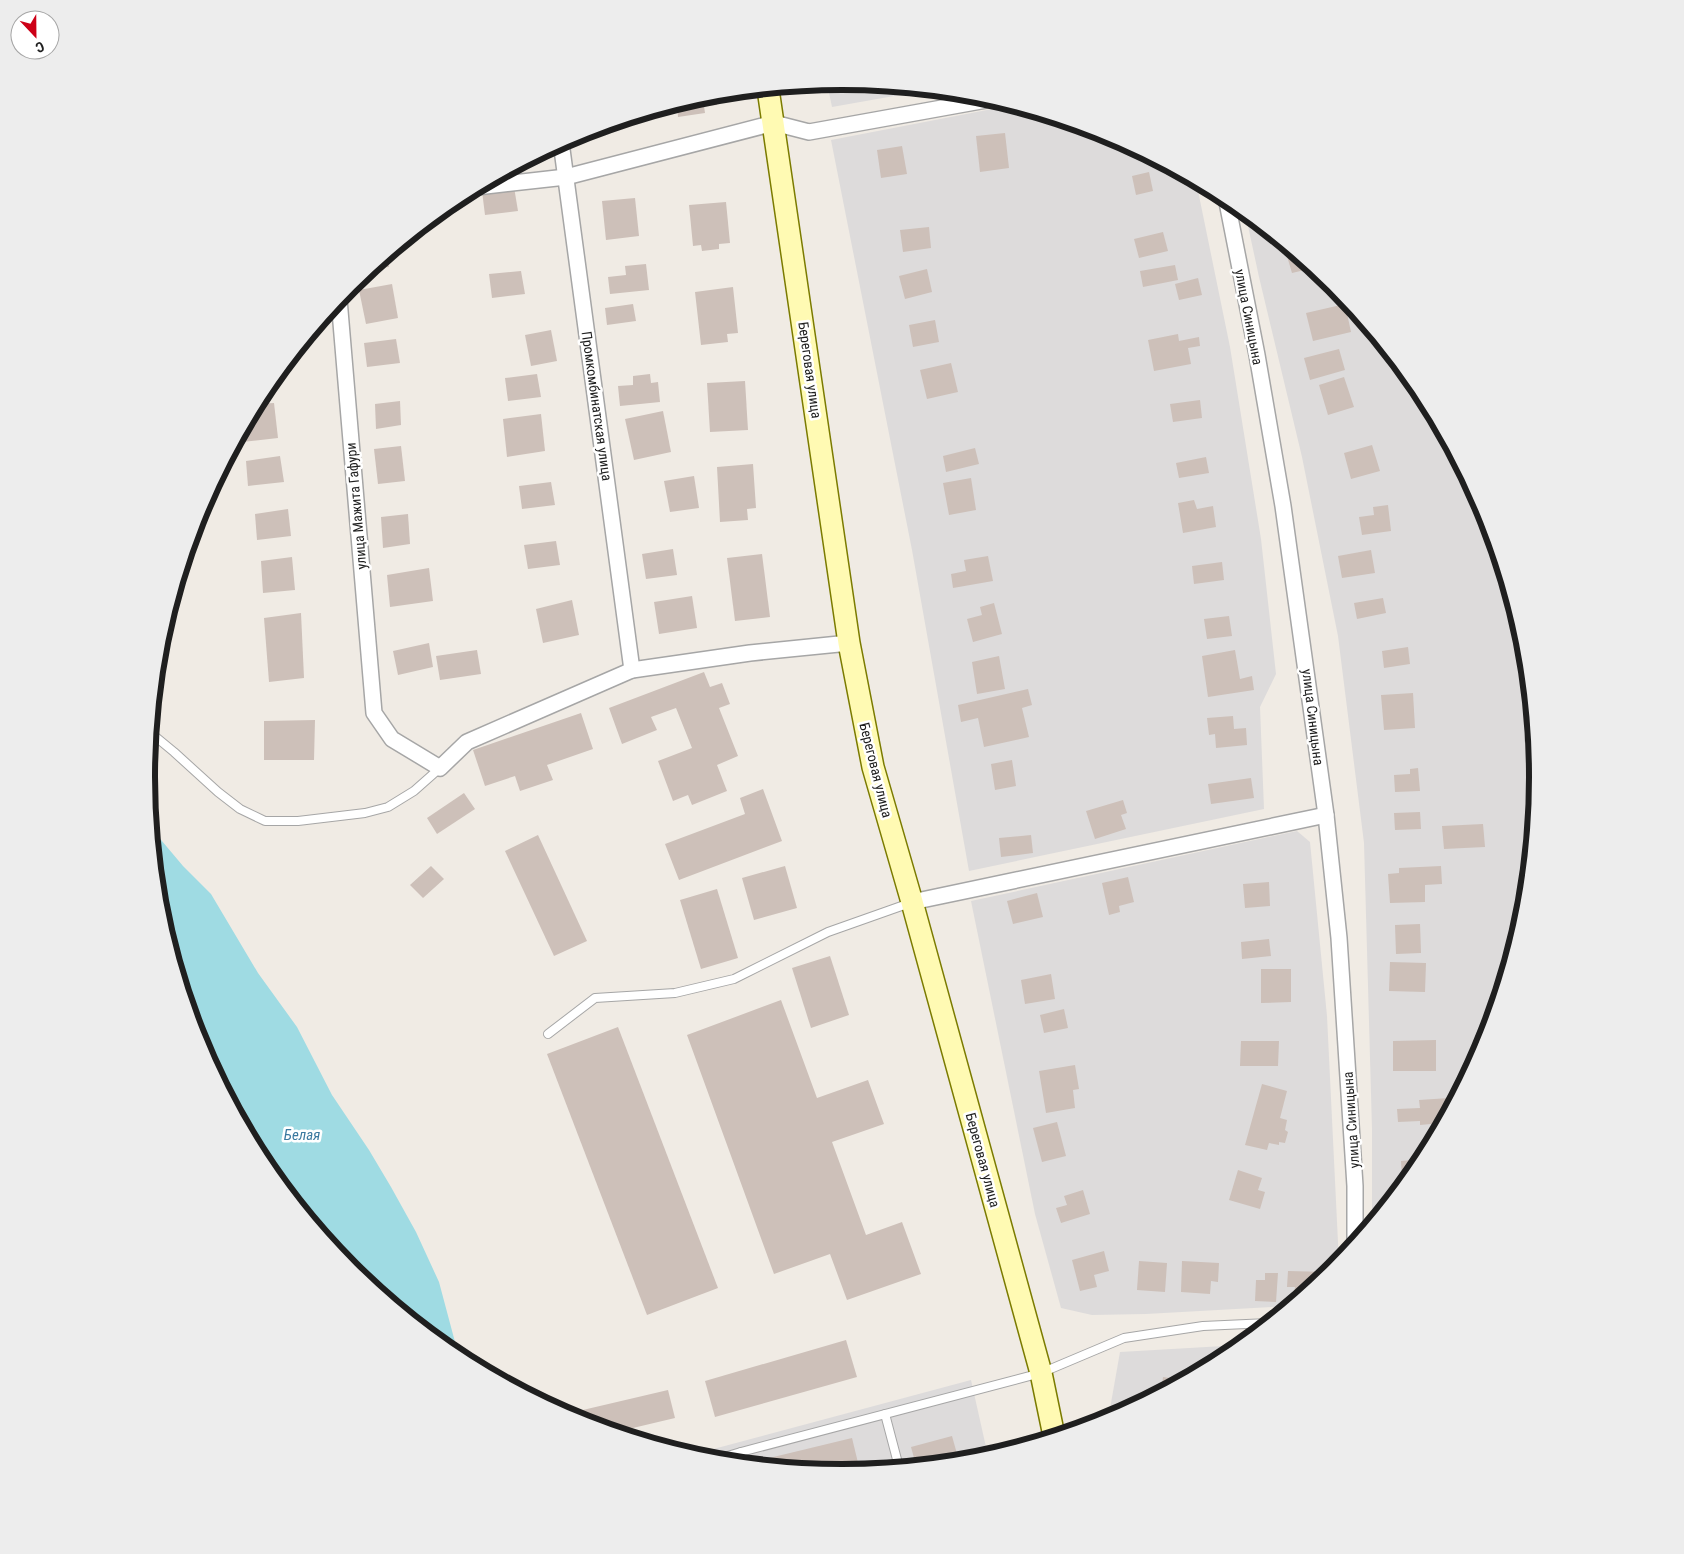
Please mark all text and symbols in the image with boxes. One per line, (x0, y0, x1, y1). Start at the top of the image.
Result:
north arrow (10, 10, 60, 60)
text: С (33, 38, 47, 56)
street label: улица Синицына (1232, 268, 1266, 366)
street label: Береговая улица (795, 321, 825, 419)
street label: Промкомбинатская улица (579, 330, 615, 482)
street label: улица Мажита Гафури (342, 442, 370, 570)
street label: улица Синицына (1299, 668, 1327, 766)
street label: Береговая улица (856, 721, 896, 819)
street label: улица Синицына (1340, 1071, 1362, 1169)
street label: Береговая улица (963, 1111, 1003, 1209)
water label: Белая (284, 1126, 320, 1144)

